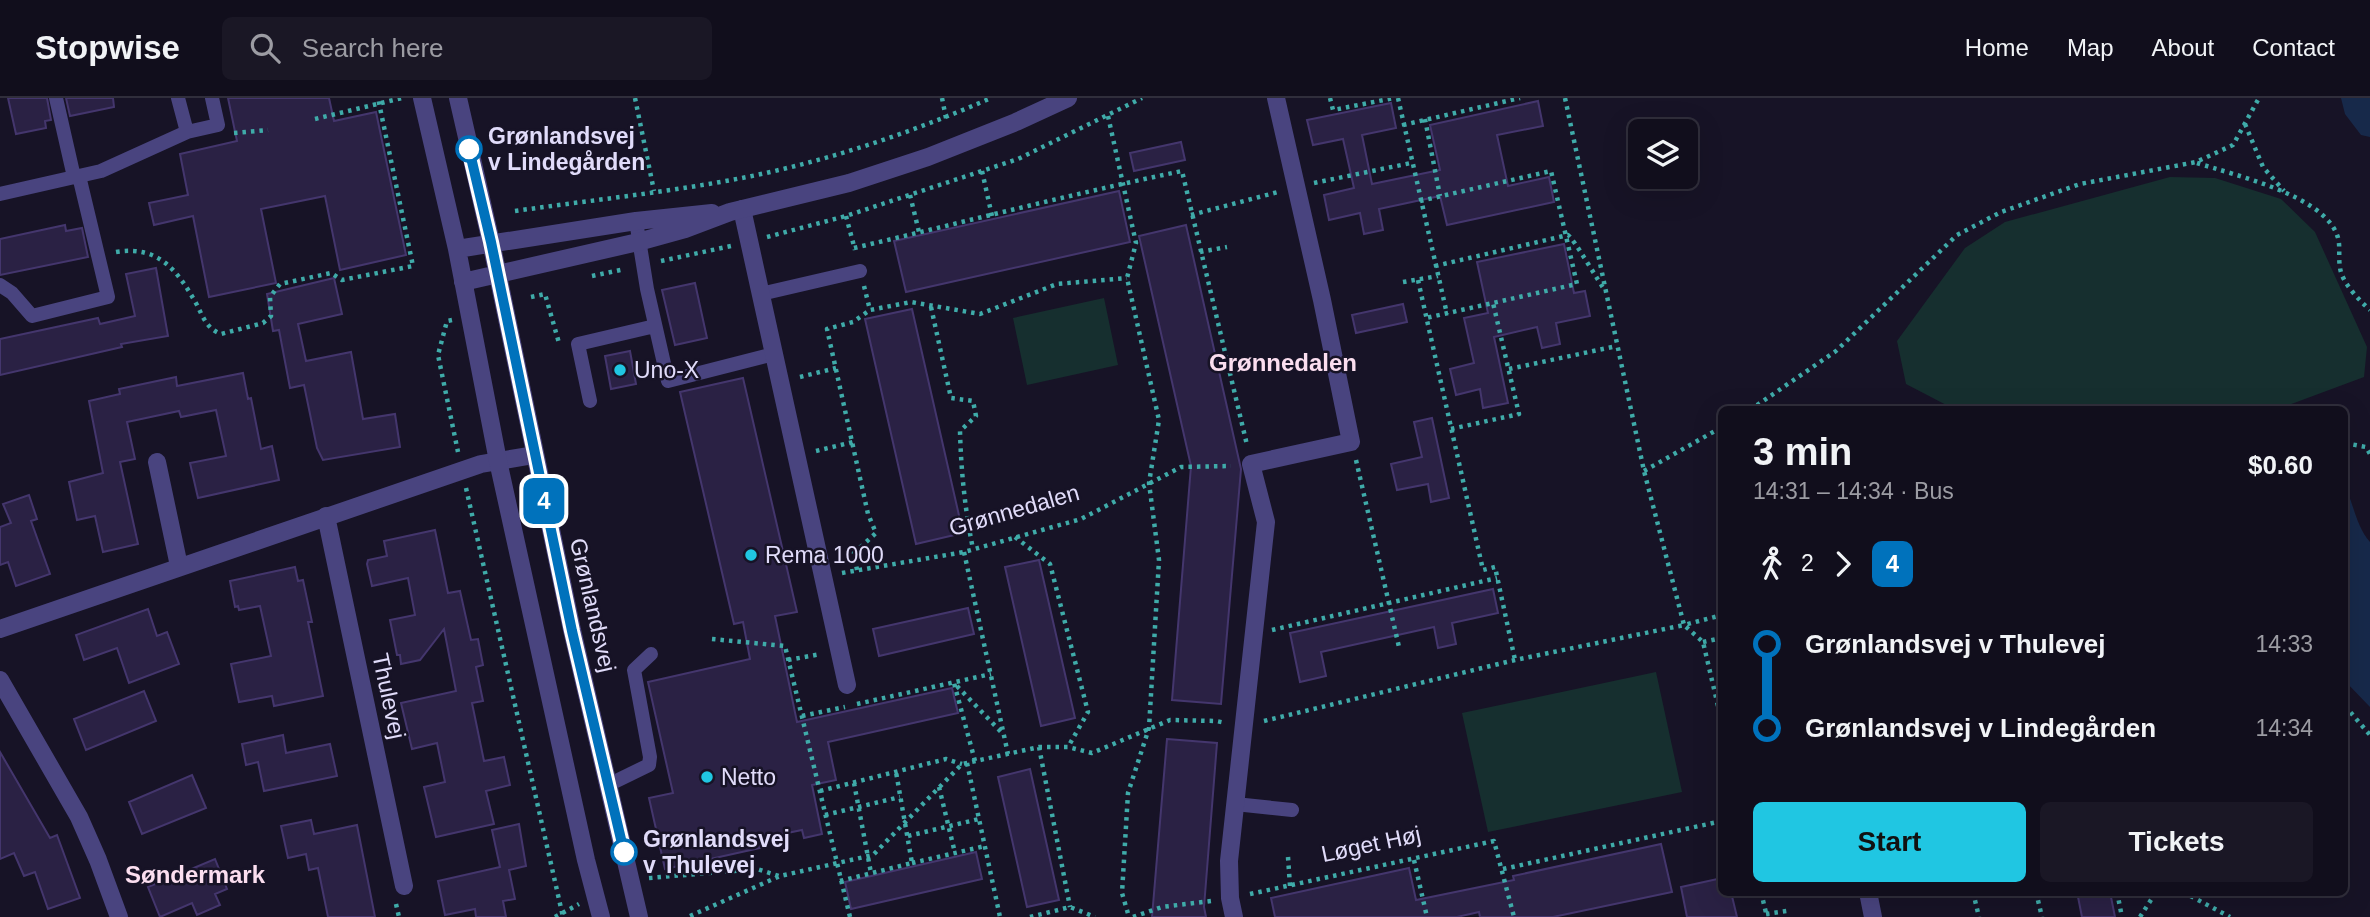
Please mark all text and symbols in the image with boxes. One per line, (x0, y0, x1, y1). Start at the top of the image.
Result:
search box (222, 17, 712, 80)
text: Stopwise (35, 29, 180, 66)
icon: search (246, 29, 284, 67)
text: Search here (302, 33, 444, 63)
text: Home (1965, 34, 2029, 61)
text: Map (2067, 34, 2114, 61)
text: About (2152, 34, 2214, 61)
text: Contact (2252, 34, 2335, 61)
map controls (1628, 119, 1698, 189)
button: layers (1628, 119, 1698, 189)
place label: Grønlandsvej v Lindegården (488, 123, 645, 175)
marker: Grønlandsvej v Lindegården (456, 136, 482, 162)
district label: Grønnedalen (1209, 349, 1357, 376)
place label: Uno-X (634, 357, 699, 383)
marker: Uno-X (612, 362, 628, 378)
text: 3 min (1753, 431, 1852, 473)
text: $0.60 (2248, 450, 2313, 480)
line badge: 4 (521, 478, 567, 524)
text: 14:31 – 14:34 · Bus (1753, 478, 1954, 504)
street label: Grønnedalen (946, 479, 1082, 541)
text: 4 (537, 487, 551, 514)
street label: Grønlandsvej (565, 535, 621, 675)
place label: Rema 1000 (765, 542, 884, 568)
icon: walk (1753, 545, 1791, 583)
icon: forward (1824, 545, 1862, 583)
marker: Rema 1000 (743, 547, 759, 563)
text: 2 (1801, 550, 1814, 576)
text: 4 (1886, 550, 1899, 577)
text: Grønlandsvej v Thulevej (1805, 629, 2106, 659)
text: 14:33 (2255, 631, 2313, 657)
street label: Thulevej (367, 651, 411, 741)
text: Grønlandsvej v Lindegården (1805, 713, 2156, 743)
text: 14:34 (2255, 715, 2313, 741)
place label: Netto (721, 764, 776, 790)
marker: Netto (699, 769, 715, 785)
button: Start (1753, 802, 2026, 882)
button: Tickets (2040, 802, 2313, 882)
street label: Løget Høj (1319, 821, 1423, 867)
place label: Grønlandsvej v Thulevej (643, 826, 790, 878)
marker: Grønlandsvej v Thulevej (611, 839, 637, 865)
district label: Søndermark (125, 861, 266, 888)

